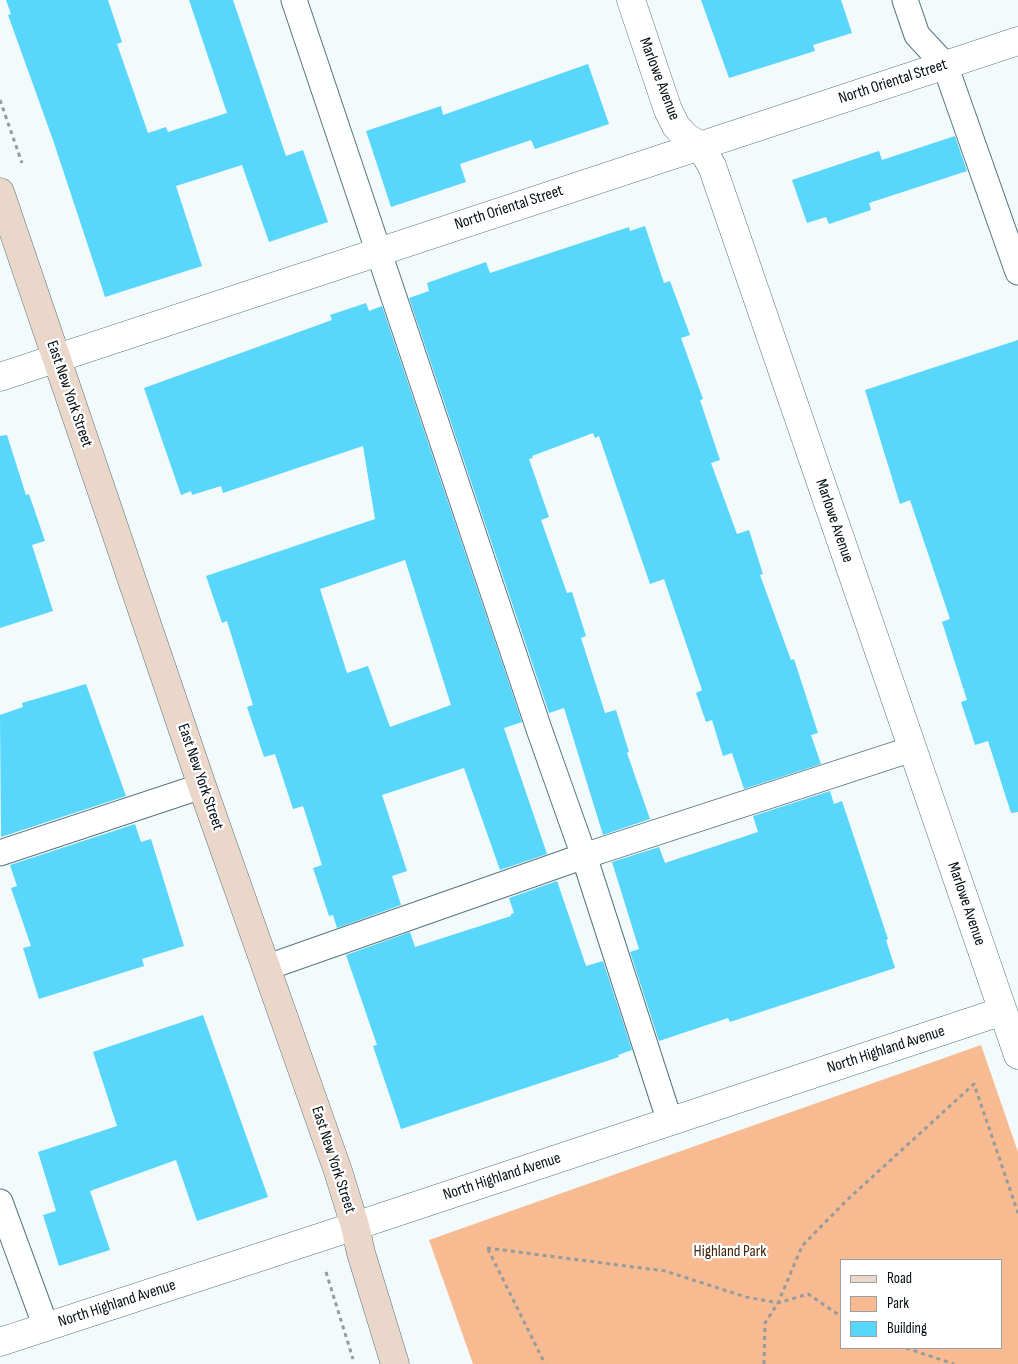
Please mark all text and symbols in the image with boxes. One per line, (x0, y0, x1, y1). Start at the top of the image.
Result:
street label: Marlowe Avenue (634, 35, 684, 123)
street label: North Oriental Street (836, 55, 950, 109)
street label: North Oriental Street (452, 181, 566, 235)
street label: East New York Street (42, 338, 96, 450)
street label: Marlowe Avenue (811, 477, 857, 565)
street label: East New York Street (173, 721, 227, 833)
street label: Marlowe Avenue (943, 860, 989, 948)
street label: North Highland Avenue (825, 1022, 947, 1078)
street label: East New York Street (307, 1104, 359, 1216)
street label: North Highland Avenue (441, 1149, 563, 1205)
park label: Highland Park (694, 1242, 766, 1262)
legend (840, 1259, 1003, 1349)
text: Road (887, 1269, 912, 1288)
street label: North Highland Avenue (56, 1276, 178, 1332)
text: Park (887, 1294, 909, 1313)
text: Building (887, 1319, 927, 1338)

